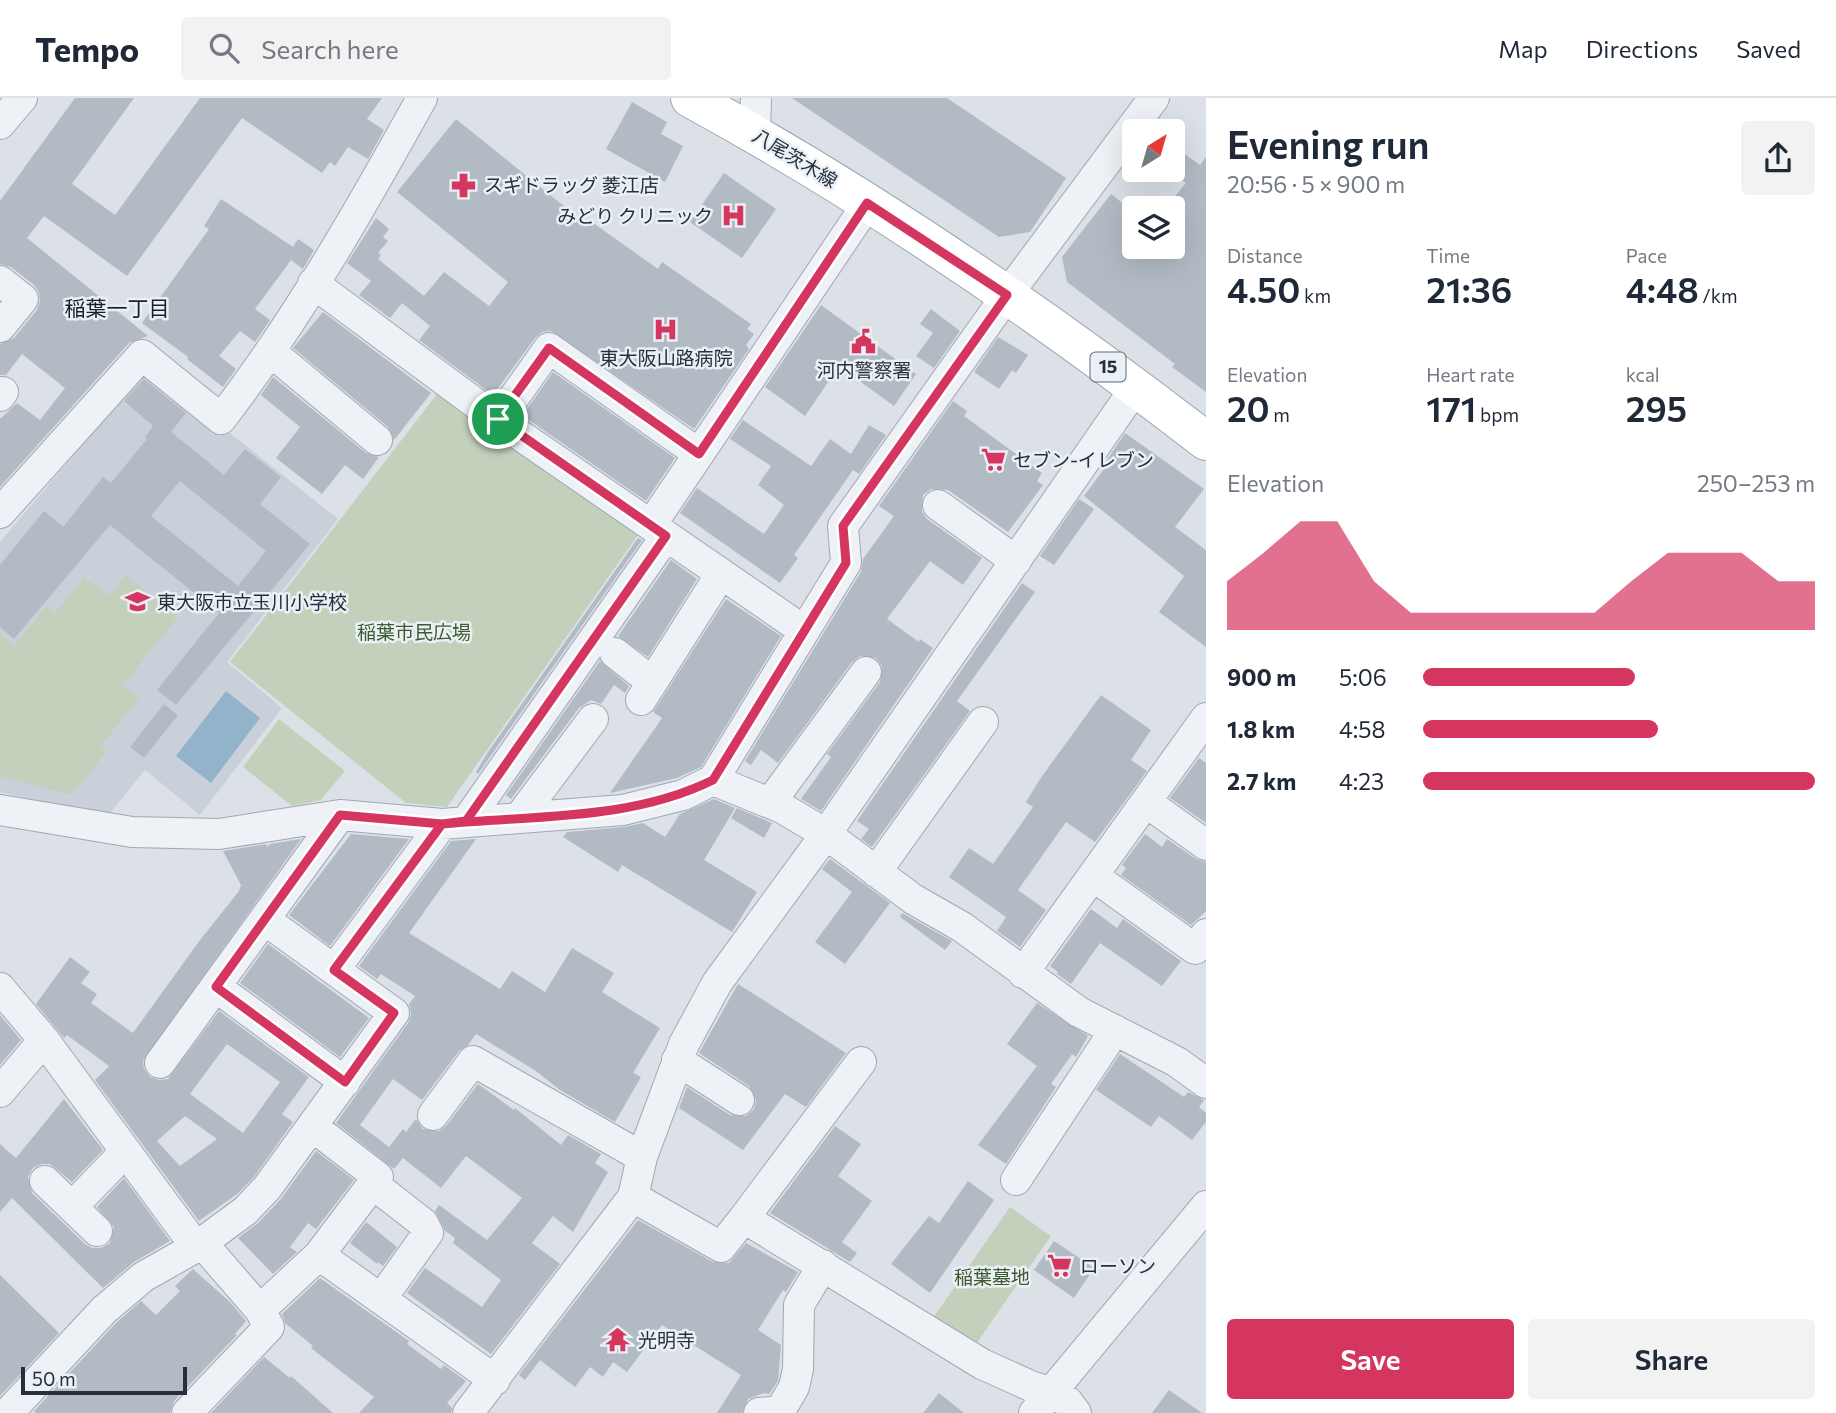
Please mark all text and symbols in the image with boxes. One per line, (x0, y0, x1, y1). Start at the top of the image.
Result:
search box (181, 17, 671, 80)
text: Tempo (35, 28, 139, 69)
icon: search (205, 29, 243, 67)
text: Search here (261, 33, 399, 64)
text: Map (1498, 34, 1548, 63)
text: Directions (1586, 34, 1698, 63)
text: Saved (1736, 34, 1801, 63)
north arrow (1122, 119, 1185, 182)
map controls (1122, 119, 1185, 259)
text: Evening run (1227, 120, 1430, 167)
button: share (1741, 121, 1815, 195)
street label: 八尾茨木線 (749, 123, 842, 192)
text: 20:56 · 5 × 900 m (1227, 170, 1405, 198)
pharmacy icon: スギドラッグ 菱江店 (450, 171, 478, 199)
place label: スギドラッグ 菱江店 (484, 173, 659, 196)
button: layers (1122, 196, 1185, 259)
hospital icon: みどり クリニック (719, 202, 747, 230)
place label: みどり クリニック (557, 204, 713, 227)
text: Distance (1227, 244, 1303, 267)
text: Time (1426, 244, 1470, 267)
text: Pace (1626, 244, 1667, 267)
text: 4.50 (1227, 267, 1300, 310)
text: 21:36 (1426, 267, 1512, 310)
text: 4:48 (1626, 267, 1699, 310)
text: km (1300, 284, 1331, 307)
text: /km (1699, 284, 1738, 307)
district label: 稲葉一丁目 (65, 295, 170, 320)
hospital icon: 東大阪山路病院 (652, 316, 680, 344)
public building icon: 河内警察署 (850, 328, 878, 356)
place label: 東大阪山路病院 (599, 346, 733, 369)
road number: 15 (1090, 353, 1126, 382)
place label: 河内警察署 (816, 358, 912, 381)
text: Elevation (1227, 363, 1307, 386)
text: Heart rate (1426, 363, 1515, 386)
text: kcal (1626, 363, 1660, 386)
text: 20 (1227, 386, 1270, 429)
text: 171 (1426, 386, 1476, 429)
text: 295 (1626, 386, 1687, 429)
pin (468, 389, 528, 449)
icon: arrive (479, 400, 517, 438)
text: m (1270, 403, 1290, 426)
text: bpm (1476, 403, 1519, 426)
supermarket icon: セブン-イレブン (979, 446, 1007, 474)
place label: セブン-イレブン (1013, 448, 1154, 471)
text: Elevation (1227, 469, 1324, 497)
text: 250–253 m (1697, 469, 1815, 497)
school or university icon: 東大阪市立玉川小学校 (123, 588, 151, 616)
place label: 東大阪市立玉川小学校 (157, 590, 347, 613)
park label: 稲葉市民広場 (357, 620, 471, 643)
text: 900 m (1227, 663, 1296, 691)
text: 5:06 (1339, 663, 1387, 691)
text: 1.8 km (1227, 715, 1295, 743)
text: 4:58 (1339, 715, 1385, 743)
text: 2.7 km (1227, 767, 1296, 795)
text: 4:23 (1339, 767, 1384, 795)
supermarket icon: ローソン (1046, 1252, 1074, 1280)
place label: ローソン (1080, 1254, 1156, 1277)
park label: 稲葉墓地 (954, 1265, 1030, 1288)
button: Save (1227, 1319, 1514, 1399)
button: Share (1528, 1319, 1815, 1399)
temple icon: 光明寺 (604, 1326, 632, 1354)
place label: 光明寺 (638, 1328, 695, 1351)
scale bar (21, 1364, 187, 1396)
text: 50 m (32, 1367, 76, 1390)

